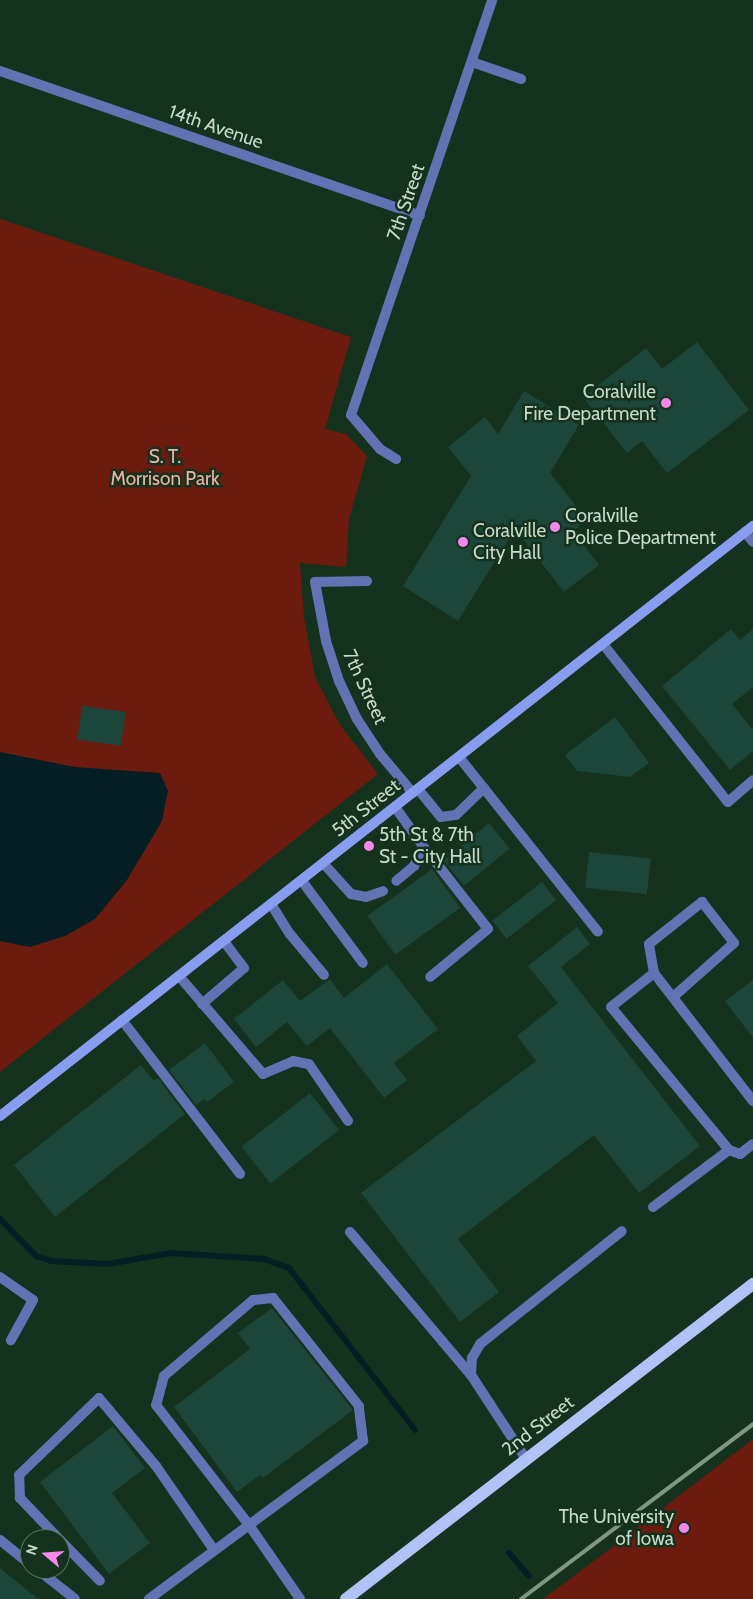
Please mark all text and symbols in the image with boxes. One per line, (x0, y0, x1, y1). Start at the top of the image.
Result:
street label: 14th Avenue (166, 100, 266, 154)
street label: 7th Street (382, 161, 430, 243)
place label: Coralville Fire Department (524, 381, 656, 425)
marker: Coralville Fire Department (660, 397, 672, 409)
park label: S. T. Morrison Park (110, 446, 220, 490)
place label: Coralville Police Department (565, 505, 716, 549)
place label: Coralville City Hall (473, 520, 546, 564)
marker: Coralville Police Department (549, 521, 561, 533)
marker: Coralville City Hall (457, 536, 469, 548)
street label: 7th Street (338, 646, 392, 728)
street label: 5th Street (327, 774, 405, 842)
place label: 5th St & 7th St - City Hall (379, 824, 481, 868)
marker: 5th St & 7th St - City Hall (363, 840, 375, 852)
street label: 2nd Street (498, 1391, 578, 1461)
place label: The University of Iowa (559, 1506, 674, 1550)
marker: The University of Iowa (678, 1522, 690, 1534)
north arrow (20, 1529, 70, 1579)
text: N (22, 1542, 42, 1557)

